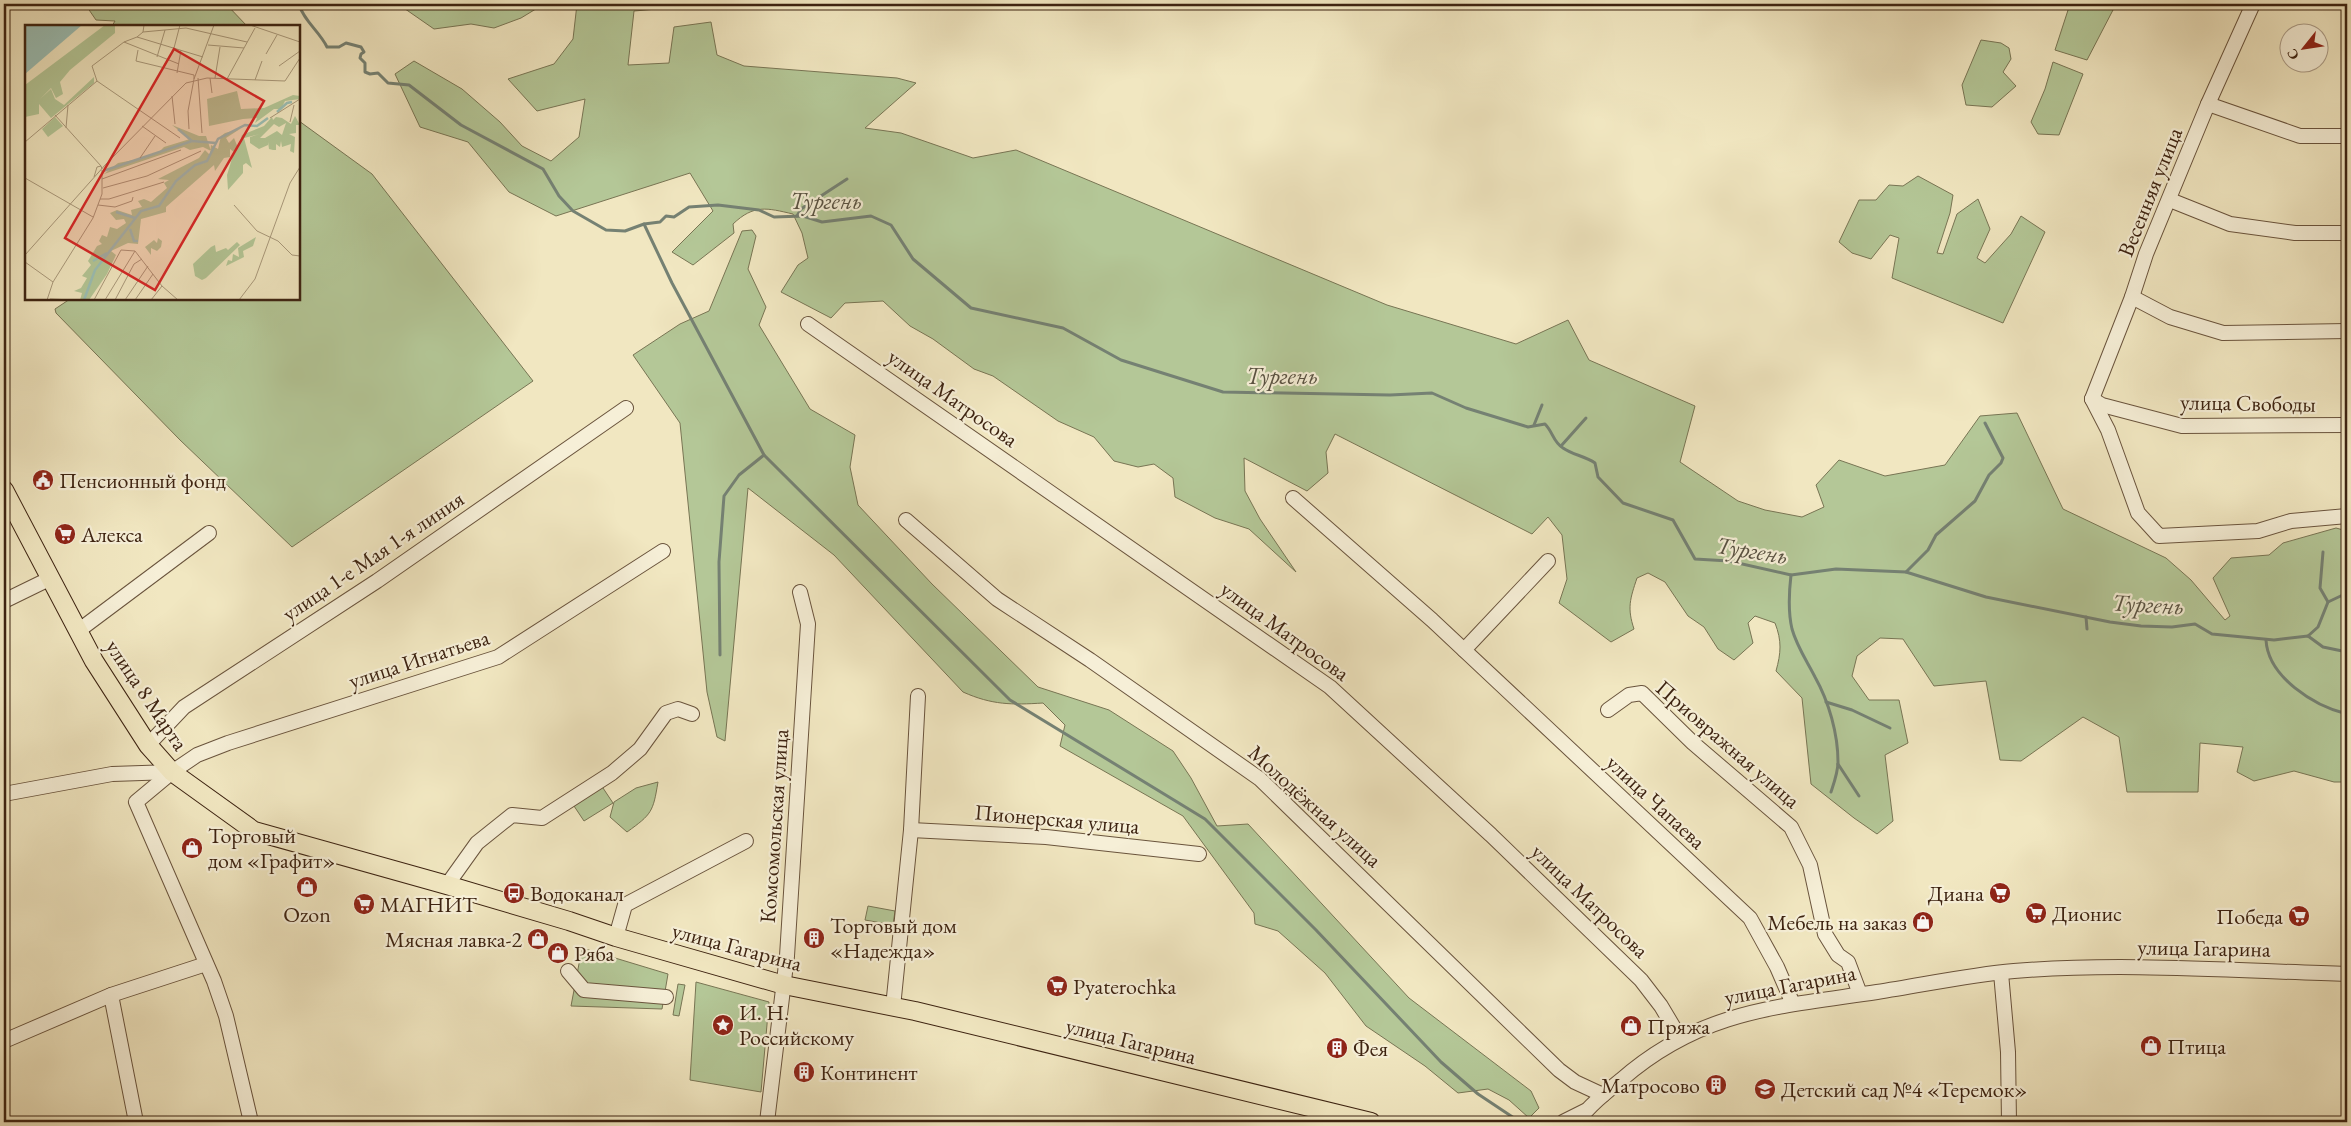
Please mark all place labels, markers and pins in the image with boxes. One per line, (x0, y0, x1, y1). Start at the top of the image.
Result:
place label: Пенсионный фонд (59, 466, 226, 495)
public building icon: Пенсионный фонд (31, 468, 55, 492)
place label: Алекса (80, 520, 143, 549)
supermarket icon: Алекса (53, 522, 77, 546)
place label: Торговый дом «Графит» (208, 821, 335, 875)
shop icon: Торговый дом «Графит» (180, 836, 204, 860)
shop icon: Ozon (295, 875, 319, 899)
place label: Водоканал (530, 879, 624, 908)
place label: Диана (1928, 879, 1984, 908)
bus stop icon: Водоканал (502, 881, 526, 905)
supermarket icon: Диана (1988, 881, 2012, 905)
place label: МАГНИТ (380, 890, 477, 919)
supermarket icon: МАГНИТ (352, 892, 376, 916)
place label: Дионис (2052, 899, 2122, 928)
place label: Ozon (283, 900, 331, 929)
supermarket icon: Дионис (2024, 901, 2048, 925)
place label: Победа (2216, 902, 2283, 931)
supermarket icon: Победа (2287, 904, 2311, 928)
place label: Мебель на заказ (1767, 908, 1907, 937)
shop icon: Мебель на заказ (1911, 910, 1935, 934)
place label: Торговый дом «Надежда» (830, 911, 957, 965)
place label: Мясная лавка-2 (385, 925, 522, 954)
building icon: Торговый дом «Надежда» (802, 926, 826, 950)
shop icon: Мясная лавка-2 (526, 927, 550, 951)
place label: Ряба (574, 939, 614, 968)
shop icon: Ряба (546, 941, 570, 965)
place label: Pyaterochka (1073, 972, 1177, 1001)
supermarket icon: Pyaterochka (1045, 974, 1069, 998)
place label: И. Н. Российскому (739, 998, 854, 1052)
place label: Пряжа (1647, 1012, 1710, 1041)
place icon: И. Н. Российскому (711, 1013, 735, 1037)
shop icon: Пряжа (1619, 1014, 1643, 1038)
place label: Птица (2167, 1032, 2226, 1061)
place label: Фея (1353, 1034, 1388, 1063)
shop icon: Птица (2139, 1034, 2163, 1058)
building icon: Фея (1325, 1036, 1349, 1060)
place label: Континент (820, 1058, 918, 1087)
building icon: Континент (792, 1060, 816, 1084)
place label: Матросово (1601, 1071, 1700, 1100)
building icon: Матросово (1704, 1073, 1728, 1097)
place label: Детский сад №4 «Теремок» (1781, 1075, 2027, 1104)
school or university icon: Детский сад №4 «Теремок» (1753, 1077, 1777, 1101)

